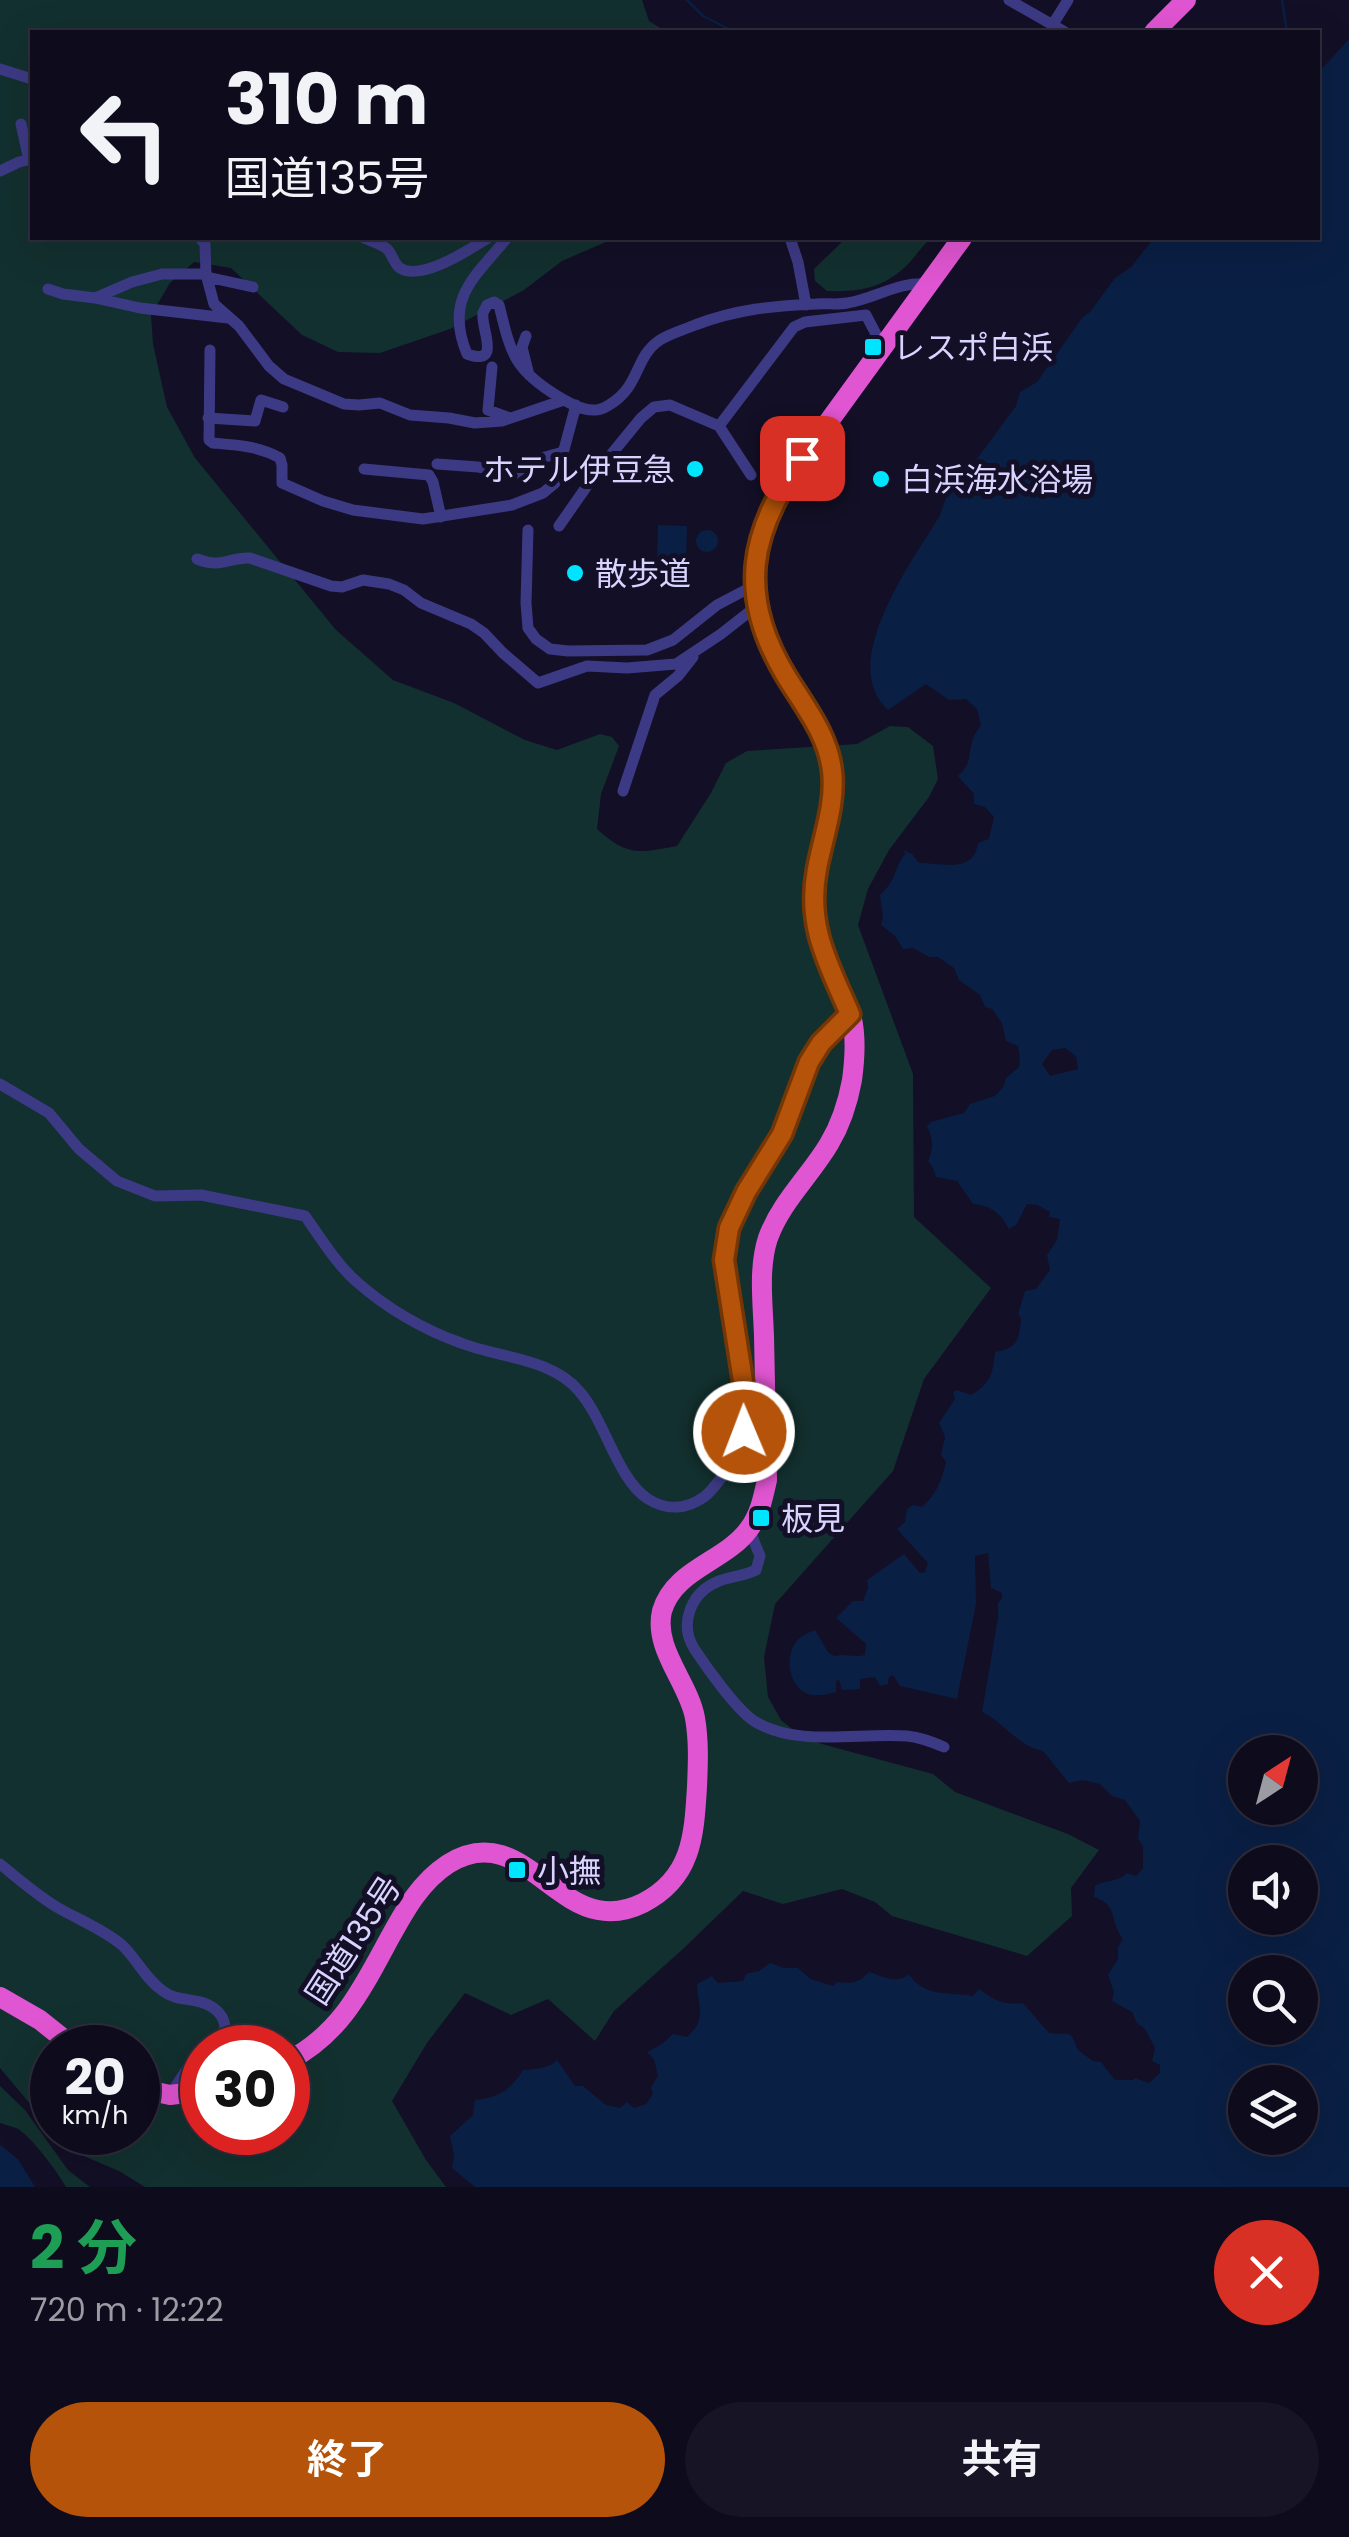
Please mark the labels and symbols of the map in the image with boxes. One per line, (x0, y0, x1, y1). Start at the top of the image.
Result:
place label: レスポ白浜 (893, 325, 1053, 370)
marker: レスポ白浜 (862, 336, 884, 358)
pin (760, 416, 845, 501)
place label: ホテル伊豆急 (483, 447, 675, 492)
place label: 白浜海水浴場 (901, 457, 1093, 502)
marker: ホテル伊豆急 (684, 458, 706, 480)
marker: 白浜海水浴場 (870, 468, 892, 490)
place label: 散歩道 (595, 551, 691, 596)
marker: 散歩道 (564, 562, 586, 584)
position arrow (692, 1380, 796, 1484)
place label: 板見 (781, 1496, 845, 1541)
marker: 板見 (750, 1507, 772, 1529)
north arrow (1228, 1735, 1318, 1825)
place label: 小撫 (537, 1848, 601, 1893)
marker: 小撫 (506, 1859, 528, 1881)
street label: 国道135号 (295, 1867, 411, 2013)
speed limit sign: 30 (180, 2025, 310, 2155)

